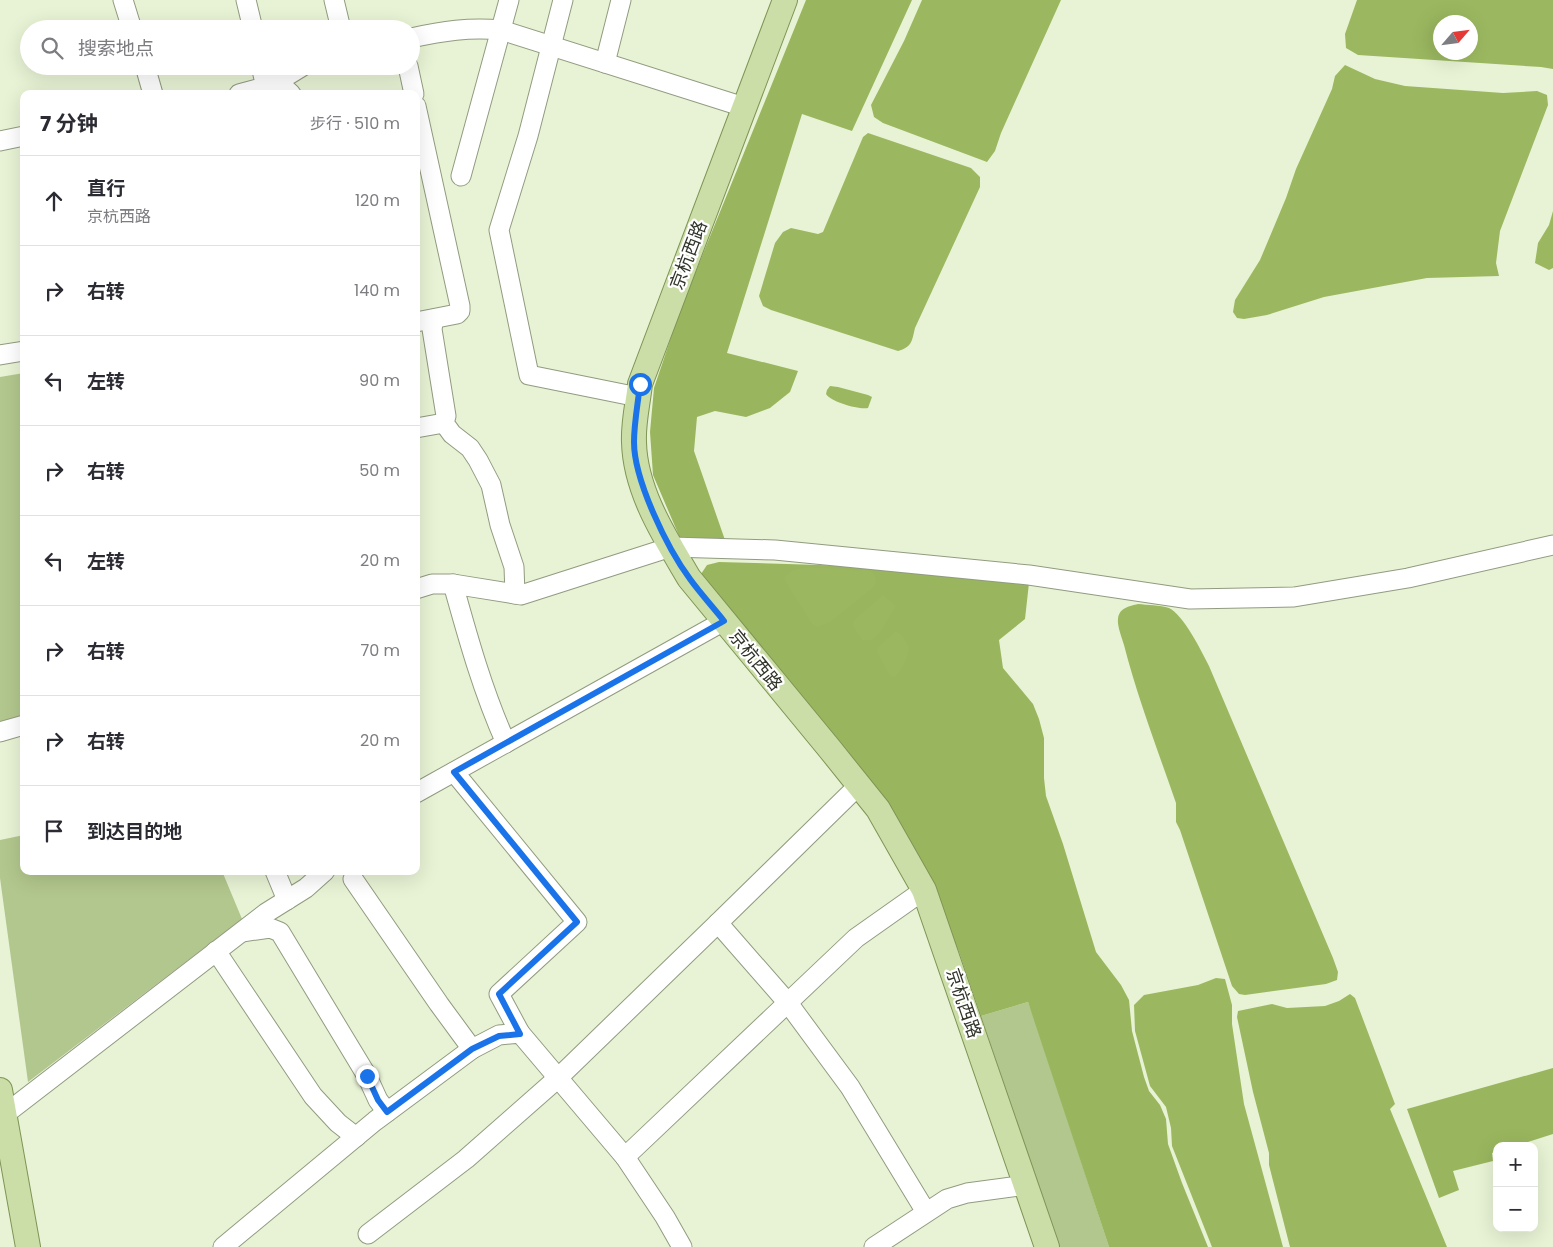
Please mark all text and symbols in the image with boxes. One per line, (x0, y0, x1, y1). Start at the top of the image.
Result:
north arrow (1433, 15, 1478, 60)
search box (20, 20, 420, 75)
icon: search (38, 34, 66, 62)
text: 搜索地点 (78, 35, 154, 62)
text: 7 分钟 (40, 109, 98, 138)
text: 步行 · 510 m (310, 112, 400, 135)
text: 直行 (87, 175, 125, 202)
icon: ahead (40, 187, 68, 215)
text: 120 m (355, 189, 400, 212)
text: 京杭西路 (87, 205, 151, 228)
street label: 京杭西路 (663, 217, 713, 293)
icon: right (40, 277, 68, 305)
text: 右转 (87, 278, 125, 305)
text: 140 m (354, 279, 400, 302)
icon: left (40, 367, 68, 395)
text: 左转 (87, 368, 125, 395)
text: 90 m (359, 369, 400, 392)
route start (629, 373, 652, 396)
icon: right (40, 457, 68, 485)
text: 右转 (87, 458, 125, 485)
text: 50 m (359, 459, 400, 482)
icon: left (40, 547, 68, 575)
text: 左转 (87, 548, 125, 575)
text: 20 m (360, 549, 400, 572)
street label: 京杭西路 (724, 624, 788, 696)
icon: right (40, 637, 68, 665)
text: 右转 (87, 638, 125, 665)
text: 70 m (360, 639, 400, 662)
icon: right (40, 727, 68, 755)
text: 右转 (87, 728, 125, 755)
text: 20 m (360, 729, 400, 752)
icon: arrive (40, 817, 68, 845)
text: 到达目的地 (87, 818, 182, 845)
street label: 京杭西路 (940, 965, 988, 1041)
route end (356, 1065, 379, 1088)
map controls (1493, 1142, 1538, 1232)
button: + (1493, 1142, 1538, 1187)
button: − (1493, 1187, 1538, 1232)

